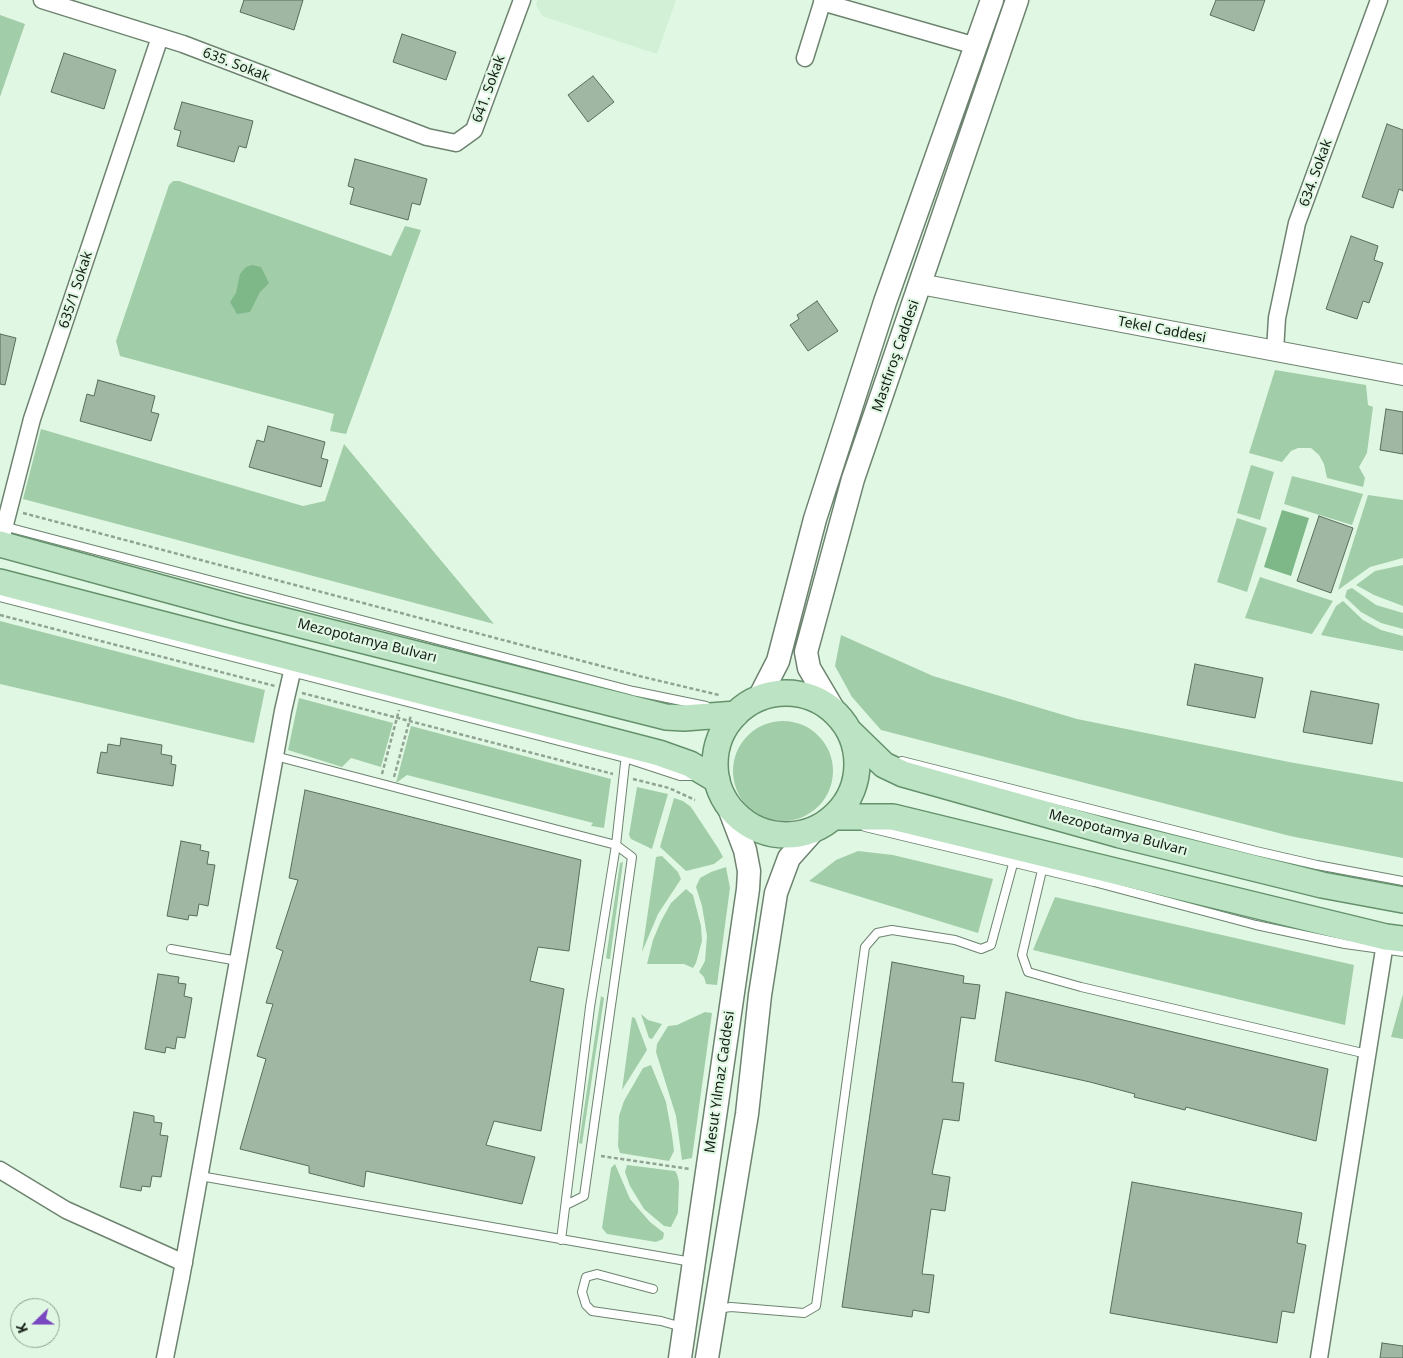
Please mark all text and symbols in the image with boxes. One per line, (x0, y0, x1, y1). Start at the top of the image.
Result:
street label: 635. Sokak (200, 45, 272, 85)
street label: 641. Sokak (469, 53, 509, 125)
street label: 634. Sokak (1296, 137, 1336, 209)
street label: 635/1 Sokak (56, 249, 96, 331)
street label: Mastfıroş Caddesi (869, 298, 923, 414)
street label: Tekel Caddesi (1116, 313, 1208, 347)
street label: Mezopotamya Bulvarı (296, 616, 438, 666)
street label: Mezopotamya Bulvarı (1047, 806, 1189, 860)
street label: Mesut Yılmaz Caddesi (702, 1010, 738, 1154)
north arrow (10, 1298, 60, 1348)
text: K (11, 1321, 32, 1336)

